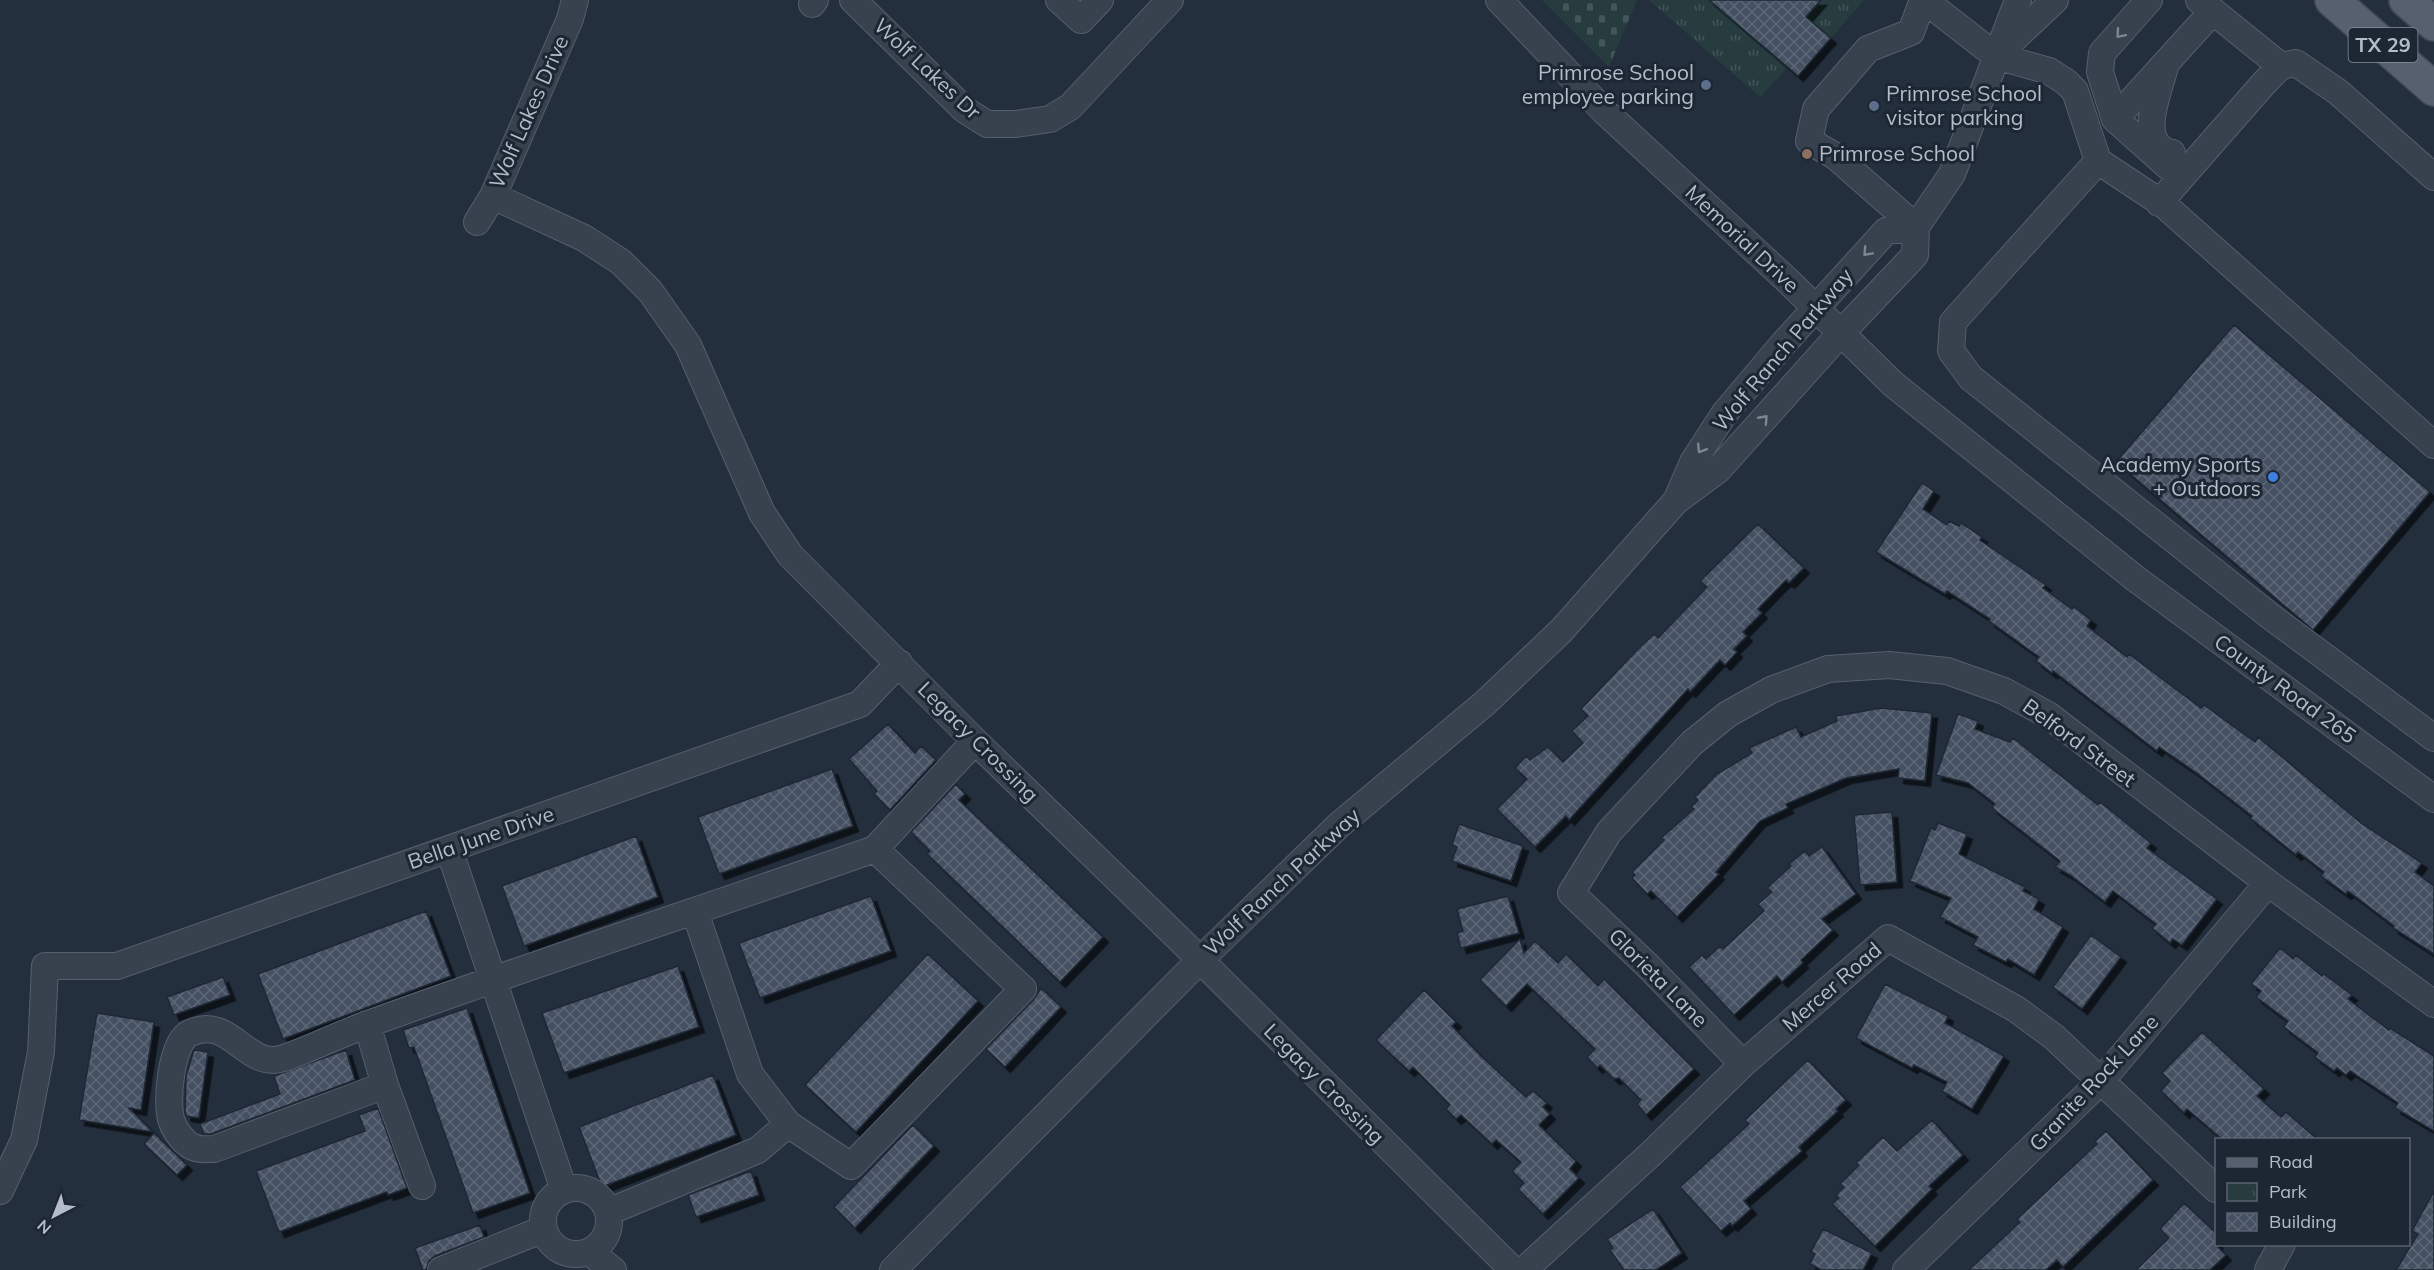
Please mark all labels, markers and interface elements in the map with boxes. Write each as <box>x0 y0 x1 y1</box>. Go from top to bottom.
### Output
street label: Wolf Lakes Dr <box>869 12 987 125</box>
one-way arrow <box>2116 27 2127 38</box>
road number: TX 29 <box>2348 28 2418 62</box>
street label: Wolf Lakes Drive <box>483 31 573 192</box>
place label: Primrose School employee parking <box>1522 59 1694 109</box>
marker: Primrose School employee parking <box>1699 78 1713 92</box>
place label: Primrose School visitor parking <box>1886 80 2042 130</box>
marker: Primrose School visitor parking <box>1867 99 1881 113</box>
place label: Primrose School <box>1819 140 1975 166</box>
marker: Primrose School <box>1800 147 1814 161</box>
street label: Memorial Drive <box>1680 179 1805 298</box>
one-way arrow <box>1863 245 1874 256</box>
street label: Wolf Ranch Parkway <box>1706 263 1858 436</box>
one-way arrow <box>1757 415 1768 425</box>
one-way arrow <box>1697 443 1709 453</box>
place label: Academy Sports + Outdoors <box>2100 451 2261 501</box>
marker: Academy Sports + Outdoors <box>2266 470 2280 484</box>
street label: County Road 265 <box>2210 628 2362 748</box>
street label: Legacy Crossing <box>913 676 1044 807</box>
street label: Belford Street <box>2018 693 2141 792</box>
street label: Bella June Drive <box>404 800 557 874</box>
street label: Wolf Ranch Parkway <box>1198 802 1365 961</box>
street label: Glorieta Lane <box>1604 922 1714 1032</box>
street label: Mercer Road <box>1776 936 1886 1036</box>
street label: Granite Rock Lane <box>2023 1008 2163 1156</box>
street label: Legacy Crossing <box>1259 1018 1390 1149</box>
legend <box>2215 1138 2410 1246</box>
text: Road <box>2269 1150 2313 1173</box>
text: Park <box>2269 1180 2308 1203</box>
north arrow <box>24 1186 84 1246</box>
text: Building <box>2269 1210 2337 1233</box>
text: N <box>33 1216 55 1239</box>

